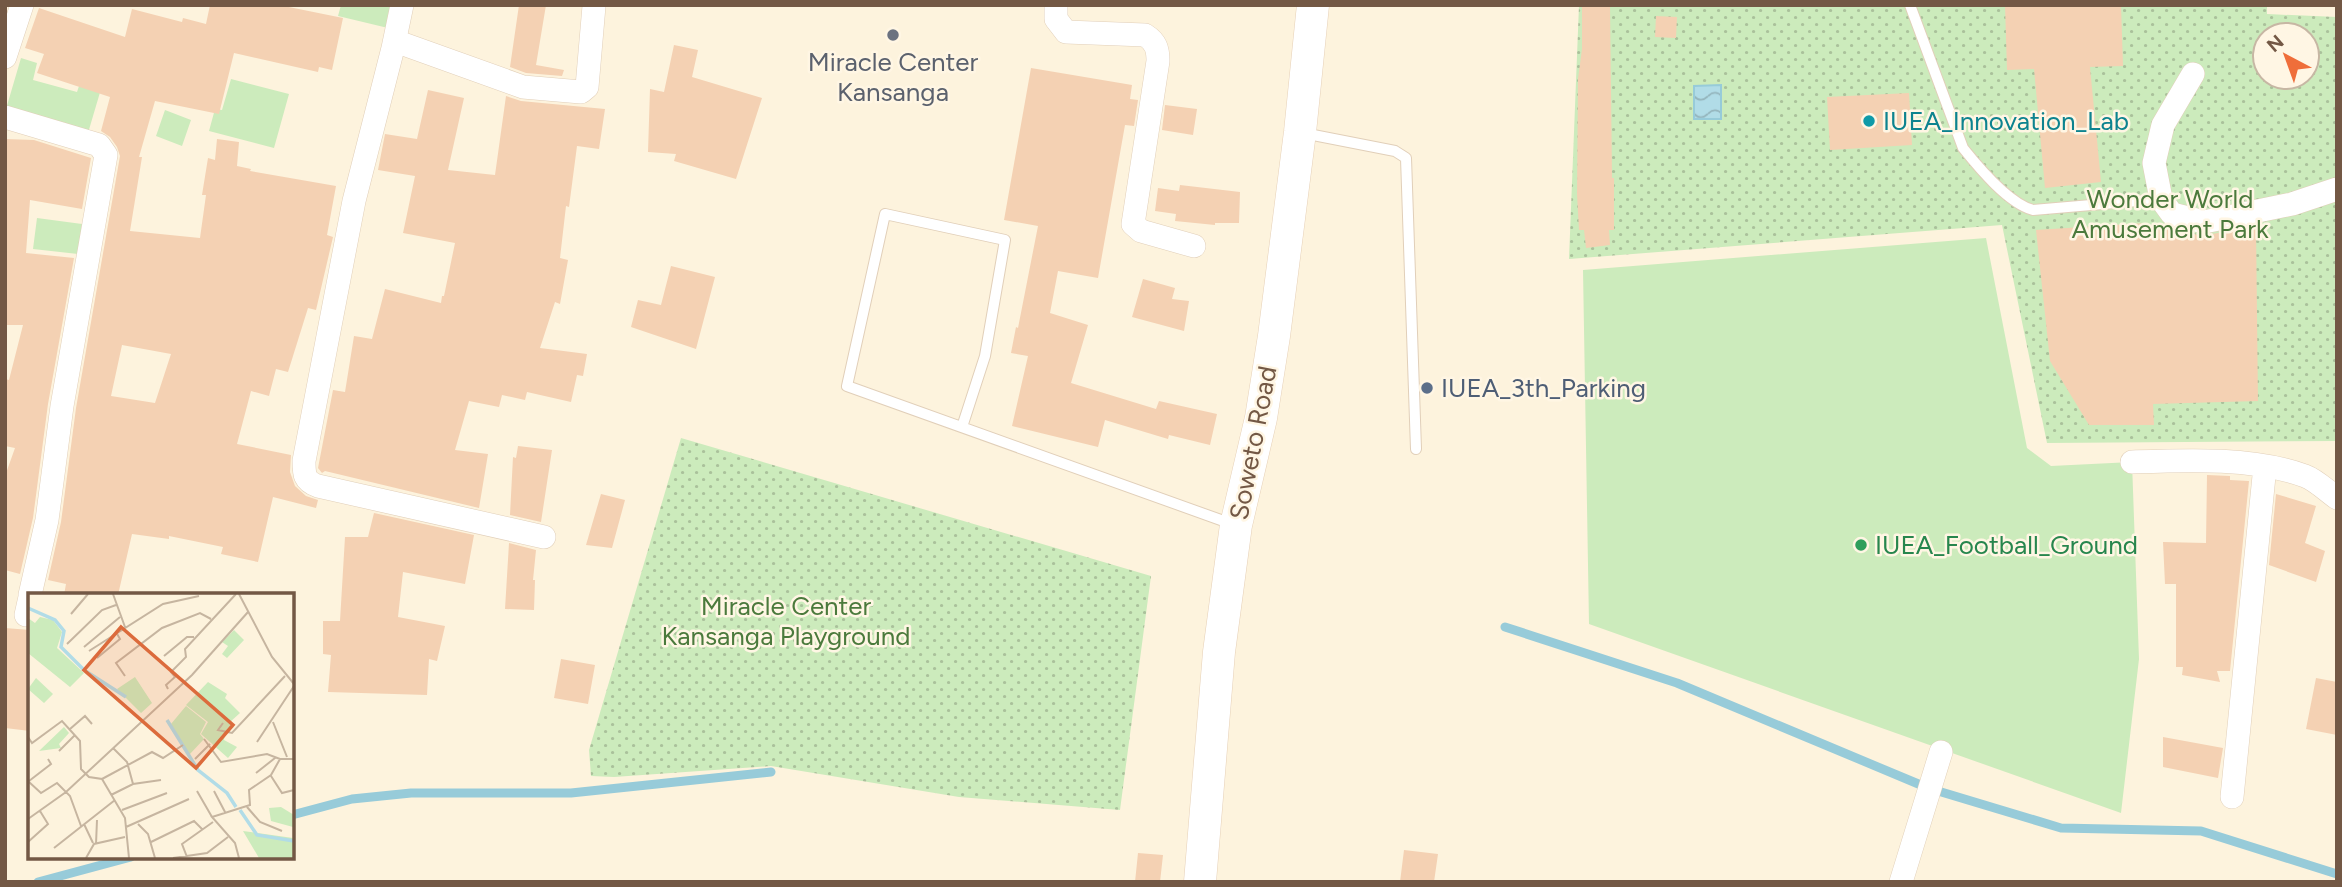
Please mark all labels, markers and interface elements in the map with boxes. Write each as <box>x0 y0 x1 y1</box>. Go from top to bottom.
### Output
north arrow <box>2251 21 2321 91</box>
marker: Miracle Center Kansanga <box>885 27 901 43</box>
text: N <box>2262 30 2288 57</box>
place label: Miracle Center Kansanga <box>808 46 979 108</box>
place label: IUEA_Innovation_Lab <box>1883 105 2129 137</box>
marker: IUEA_Innovation_Lab <box>1861 113 1877 129</box>
park label: Wonder World Amusement Park <box>2071 183 2269 245</box>
street label: Soweto Road <box>1222 363 1284 523</box>
place label: IUEA_3th_Parking <box>1441 372 1646 404</box>
marker: IUEA_3th_Parking <box>1419 380 1435 396</box>
place label: IUEA_Football_Ground <box>1875 529 2138 561</box>
marker: IUEA_Football_Ground <box>1853 537 1869 553</box>
park label: Miracle Center Kansanga Playground <box>662 590 910 652</box>
inset map <box>28 593 294 859</box>

